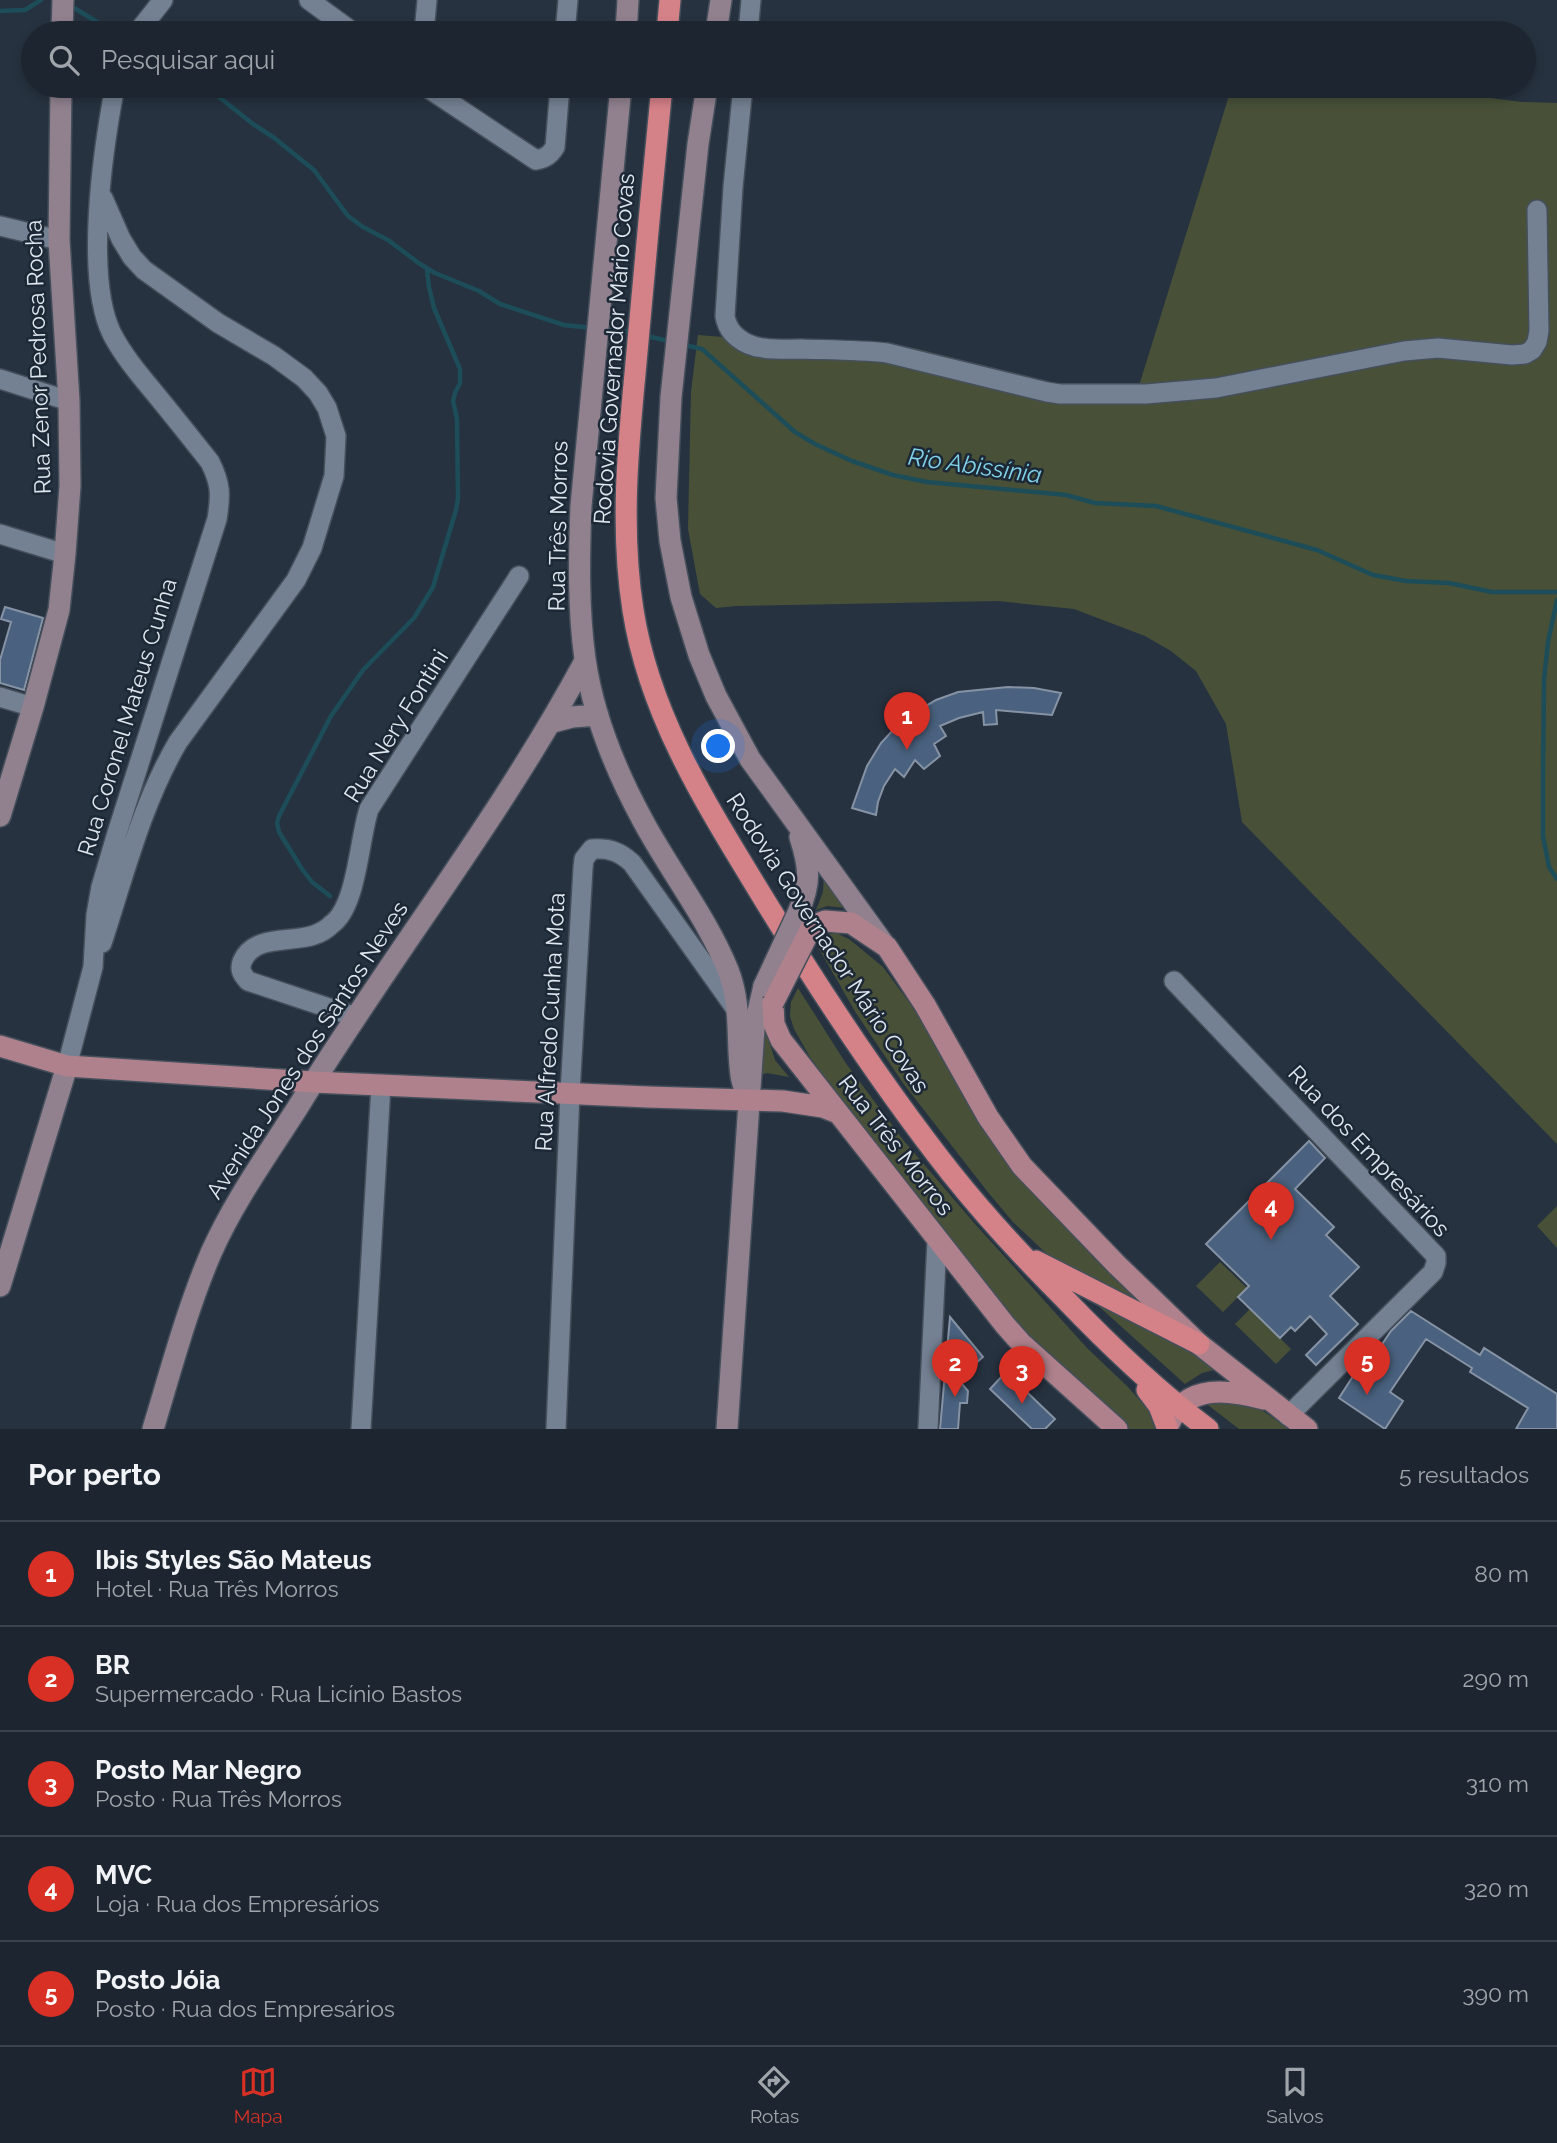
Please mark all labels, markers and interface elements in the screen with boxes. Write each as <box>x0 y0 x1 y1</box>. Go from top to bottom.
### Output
search box <box>21 21 1536 98</box>
icon: search <box>45 41 83 79</box>
text: Pesquisar aqui <box>101 45 275 75</box>
street label: Rodovia Governador Mário Covas <box>588 172 639 525</box>
street label: Rua Zenor Pedrosa Rocha <box>19 219 56 495</box>
street label: Rua Três Morros <box>543 440 572 612</box>
water label: Rio Abissínia <box>906 442 1044 489</box>
street label: Rua Coronel Mateus Cunha <box>71 575 182 859</box>
street label: Rua Nery Fontini <box>338 645 453 807</box>
pin: 1 <box>884 692 930 750</box>
your location <box>701 729 735 763</box>
street label: Rodovia Governador Mário Covas <box>721 788 936 1098</box>
street label: Rua Alfredo Cunha Mota <box>529 892 570 1152</box>
street label: Avenida Jones dos Santos Neves <box>200 896 413 1204</box>
street label: Rua dos Empresários <box>1283 1060 1456 1242</box>
street label: Rua Três Morros <box>833 1069 960 1220</box>
pin: 4 <box>1248 1182 1294 1240</box>
pin: 5 <box>1344 1337 1390 1395</box>
pin: 2 <box>932 1339 978 1397</box>
pin: 3 <box>999 1346 1045 1404</box>
text: Por perto <box>28 1457 161 1492</box>
text: 5 resultados <box>1399 1461 1529 1488</box>
text: Ibis Styles São Mateus <box>95 1545 372 1575</box>
text: 1 <box>45 1560 57 1587</box>
text: 80 m <box>1474 1560 1529 1587</box>
text: Hotel · Rua Três Morros <box>95 1575 339 1602</box>
text: BR <box>95 1650 130 1680</box>
text: 2 <box>45 1665 57 1692</box>
text: 290 m <box>1462 1665 1529 1692</box>
text: Supermercado · Rua Licínio Bastos <box>95 1680 462 1707</box>
text: Posto Mar Negro <box>95 1755 302 1785</box>
text: 3 <box>45 1770 57 1797</box>
text: 310 m <box>1466 1770 1529 1797</box>
text: Posto · Rua Três Morros <box>95 1785 342 1812</box>
text: MVC <box>95 1860 152 1890</box>
text: 4 <box>44 1875 58 1902</box>
text: 320 m <box>1464 1875 1529 1902</box>
text: Loja · Rua dos Empresários <box>95 1890 379 1917</box>
text: Posto Jóia <box>95 1965 220 1995</box>
text: 5 <box>45 1980 57 2007</box>
text: 390 m <box>1462 1980 1529 2007</box>
text: Posto · Rua dos Empresários <box>95 1995 395 2022</box>
tab: Mapa <box>234 2063 283 2127</box>
tab: Rotas <box>750 2063 799 2127</box>
tab: Salvos <box>1266 2063 1323 2127</box>

